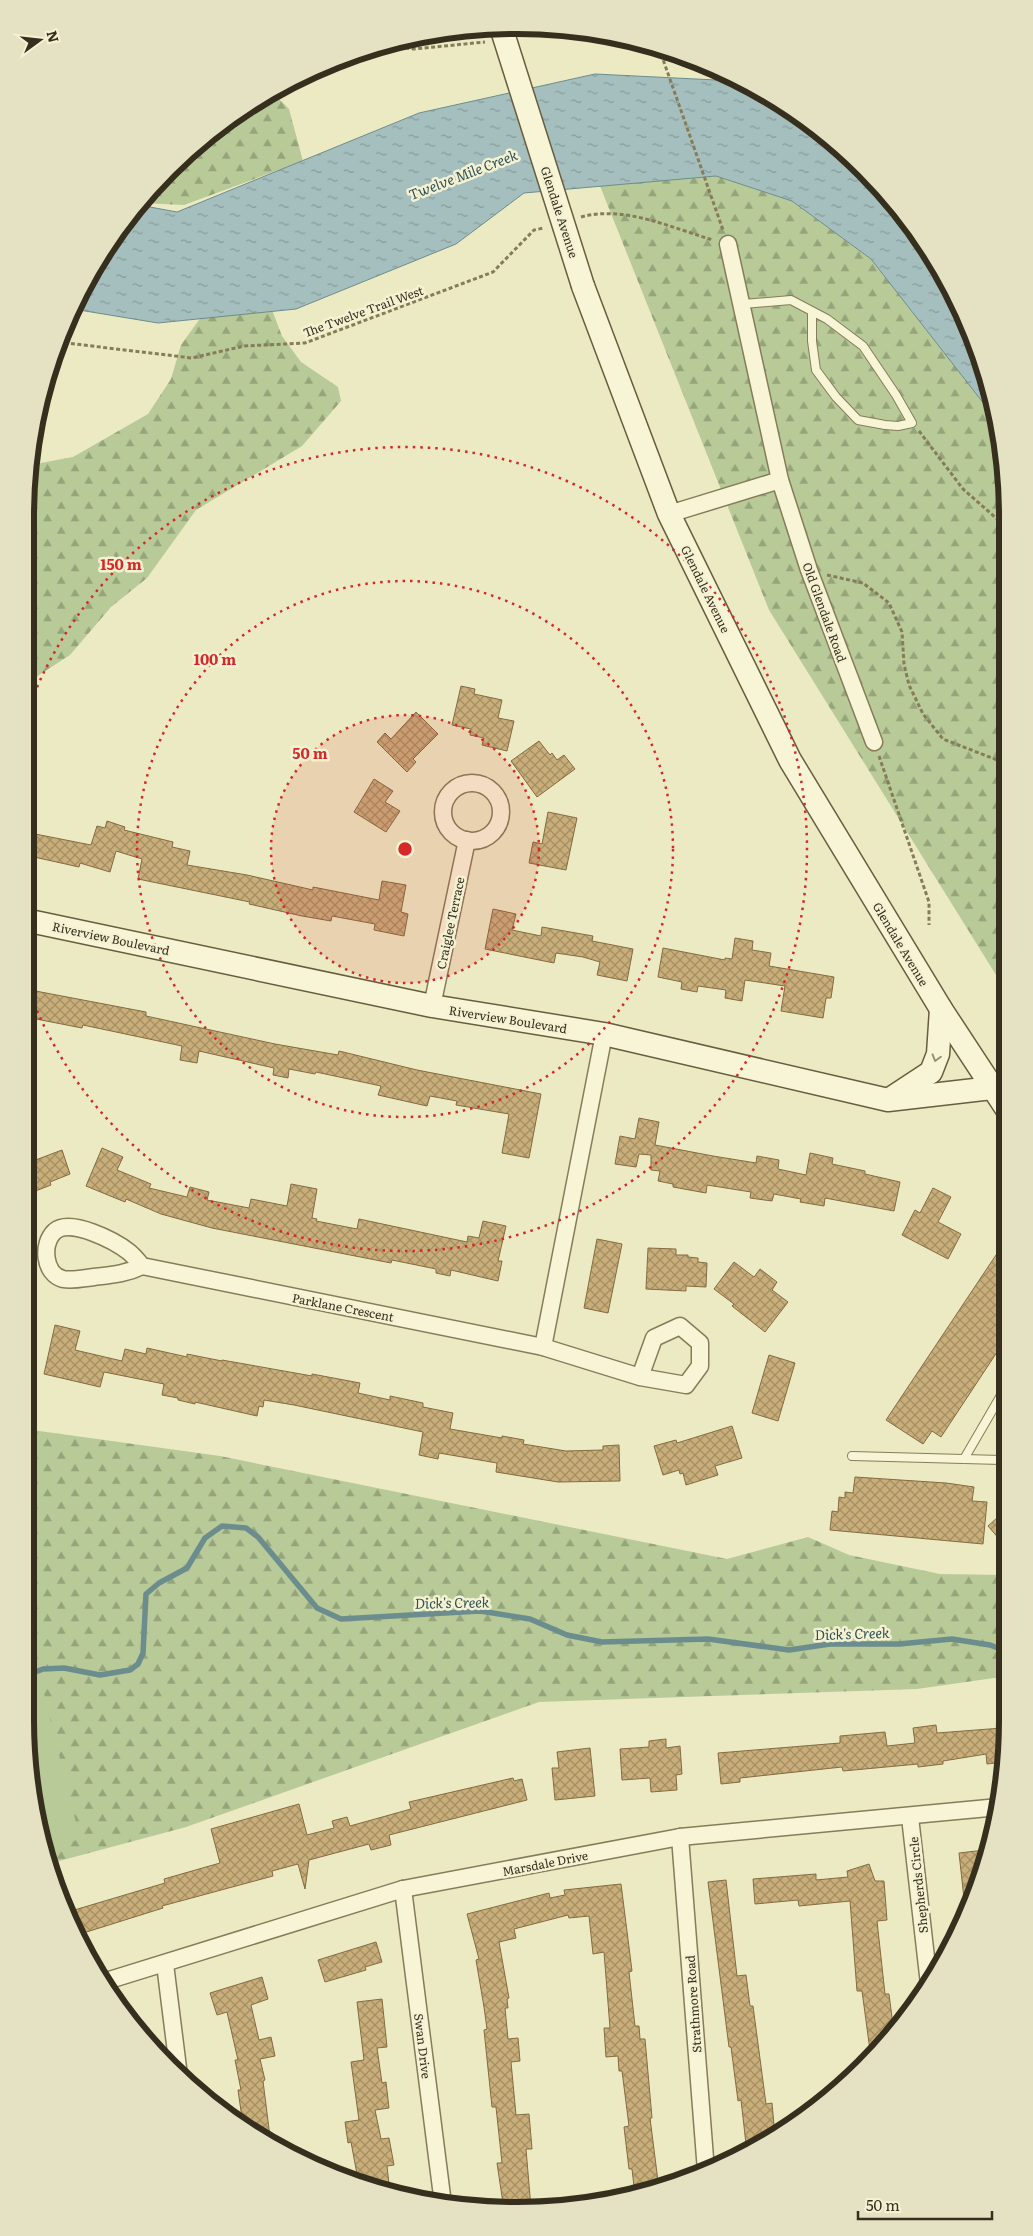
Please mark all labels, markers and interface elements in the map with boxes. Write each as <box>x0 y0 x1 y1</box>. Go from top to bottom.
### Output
north arrow <box>15 15 65 65</box>
text: N <box>42 28 65 45</box>
water label: Twelve Mile Creek <box>406 144 520 204</box>
street label: Glendale Avenue <box>537 164 583 260</box>
street label: The Twelve Trail West <box>300 281 426 341</box>
street label: Glendale Avenue <box>677 542 735 636</box>
text: 150 m <box>100 552 142 575</box>
street label: Old Glendale Road <box>799 560 852 665</box>
text: 100 m <box>194 647 236 670</box>
text: 50 m <box>292 741 328 764</box>
centre of rings <box>396 840 414 858</box>
street label: Craiglee Terrace <box>431 875 469 971</box>
street label: Glendale Avenue <box>869 898 933 990</box>
street label: Riverview Boulevard <box>51 917 172 959</box>
street label: Riverview Boulevard <box>448 1001 569 1037</box>
one-way arrow <box>931 1053 941 1061</box>
street label: Parklane Crescent <box>291 1288 395 1326</box>
water label: Dick's Creek <box>414 1591 490 1613</box>
water label: Dick's Creek <box>814 1622 890 1644</box>
street label: Shepherds Circle <box>904 1836 932 1934</box>
street label: Marsdale Drive <box>501 1846 589 1880</box>
street label: Strathmore Road <box>681 1954 705 2053</box>
street label: Swan Drive <box>410 2012 436 2080</box>
scale bar <box>858 2188 992 2220</box>
text: 50 m <box>866 2193 900 2216</box>

